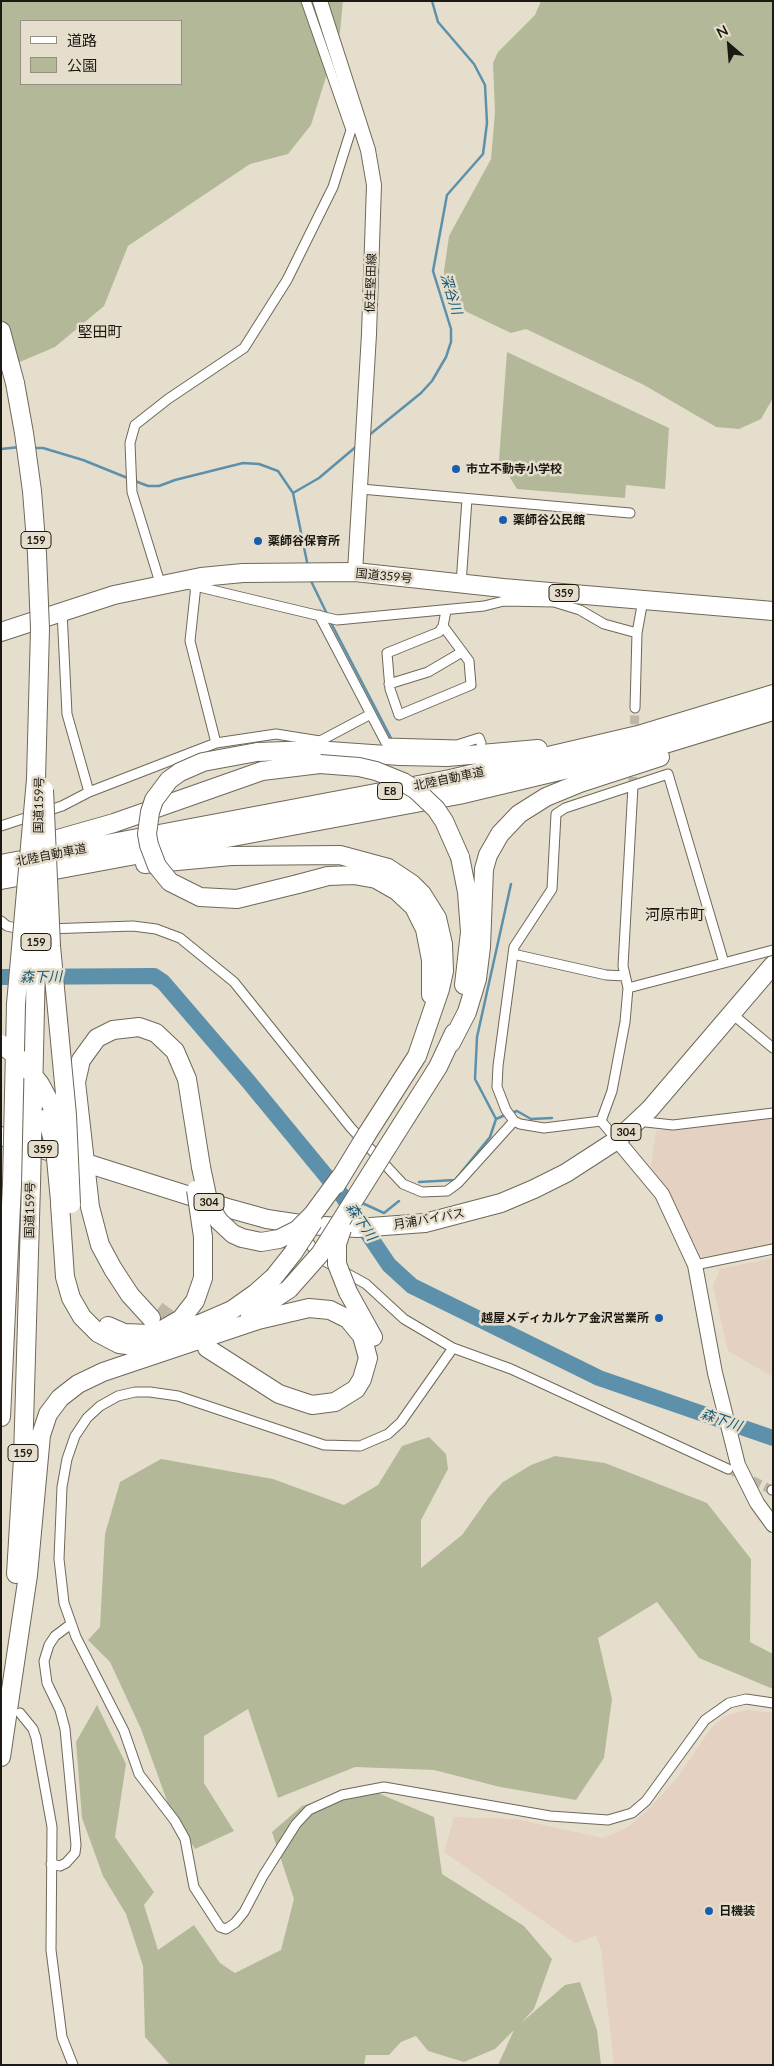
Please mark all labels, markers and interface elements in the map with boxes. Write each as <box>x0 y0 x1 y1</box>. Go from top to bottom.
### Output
legend <box>20 20 182 85</box>
north arrow <box>704 20 754 70</box>
text: N <box>713 21 731 41</box>
text: 道路 <box>67 31 97 49</box>
text: 公園 <box>67 56 97 74</box>
street label: 仮生堅田線 <box>363 253 379 313</box>
water label: 深谷川 <box>437 271 465 317</box>
district label: 堅田町 <box>78 323 122 341</box>
place label: 市立不動寺小学校 <box>466 462 562 476</box>
marker: 市立不動寺小学校 <box>450 463 462 475</box>
place label: 薬師谷公民館 <box>513 513 585 527</box>
marker: 薬師谷公民館 <box>497 514 509 526</box>
road number: 159 <box>21 532 51 548</box>
place label: 薬師谷保育所 <box>268 534 340 548</box>
marker: 薬師谷保育所 <box>252 535 264 547</box>
street label: 国道359号 <box>355 566 413 586</box>
road number: 359 <box>549 584 579 602</box>
street label: 北陸自動車道 <box>412 764 486 794</box>
street label: 国道159号 <box>31 776 47 834</box>
road number: E8 <box>378 782 402 799</box>
street label: 北陸自動車道 <box>14 841 88 869</box>
district label: 河原市町 <box>645 906 705 924</box>
road number: 159 <box>21 934 51 950</box>
water label: 森下川 <box>20 968 62 986</box>
road number: 304 <box>611 1124 641 1140</box>
road number: 359 <box>28 1140 58 1158</box>
street label: 国道159号 <box>22 1181 38 1239</box>
road number: 304 <box>194 1194 224 1210</box>
water label: 森下川 <box>342 1200 380 1244</box>
street label: 月浦バイパス <box>392 1206 466 1232</box>
place label: 越屋メディカルケア金沢営業所 <box>481 1311 649 1325</box>
marker: 越屋メディカルケア金沢営業所 <box>653 1312 665 1324</box>
water label: 森下川 <box>698 1405 744 1435</box>
road number: 159 <box>8 1445 38 1462</box>
place label: 日機装 <box>719 1904 755 1918</box>
marker: 日機装 <box>703 1905 715 1917</box>

